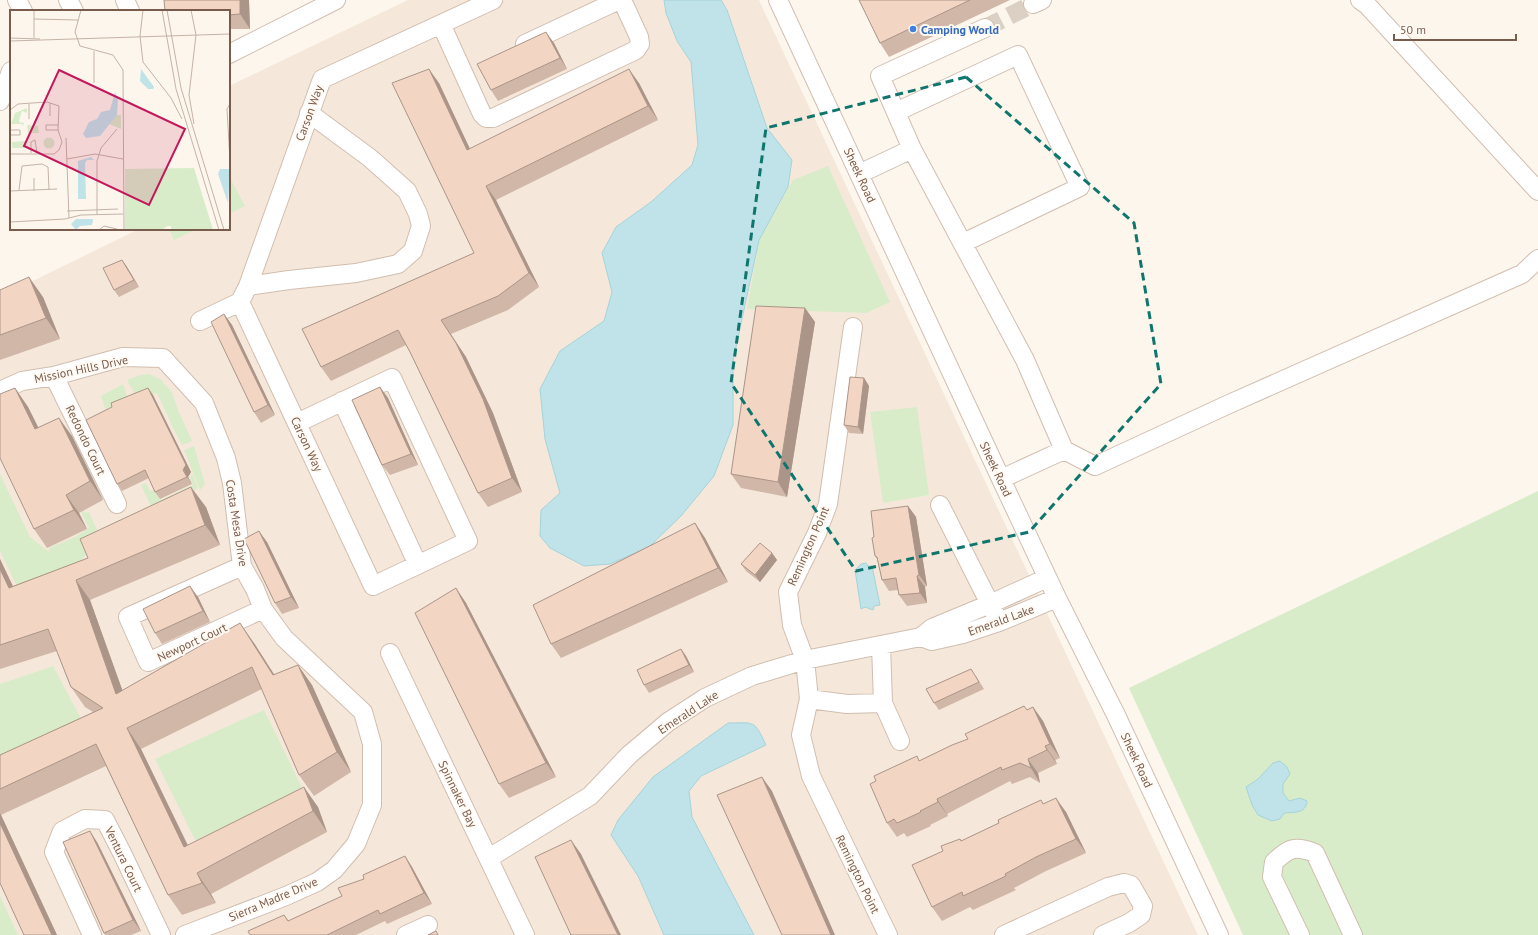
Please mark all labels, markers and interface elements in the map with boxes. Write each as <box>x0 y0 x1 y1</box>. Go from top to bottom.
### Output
inset map <box>10 10 230 230</box>
scale bar <box>1394 16 1516 42</box>
place label: Camping World <box>921 22 999 37</box>
text: 50 m <box>1400 22 1426 37</box>
marker: Camping World <box>908 24 918 34</box>
street label: Carson Way <box>292 82 326 143</box>
street label: Sheek Road <box>841 145 879 205</box>
street label: Mission Hills Drive <box>33 352 129 386</box>
street label: Redondo Court <box>63 403 109 477</box>
street label: Carson Way <box>288 414 326 474</box>
street label: Sheek Road <box>977 439 1015 499</box>
street label: Costa Mesa Drive <box>223 478 251 568</box>
street label: Remington Point <box>784 504 832 588</box>
street label: Emerald Lake <box>966 601 1036 639</box>
street label: Newport Court <box>155 619 229 665</box>
street label: Emerald Lake <box>655 687 721 737</box>
street label: Sheek Road <box>1118 730 1156 790</box>
street label: Spinnaker Bay <box>435 758 481 830</box>
street label: Ventura Court <box>101 823 146 894</box>
street label: Remington Point <box>833 832 883 916</box>
street label: Sierra Madre Drive <box>226 873 320 925</box>

